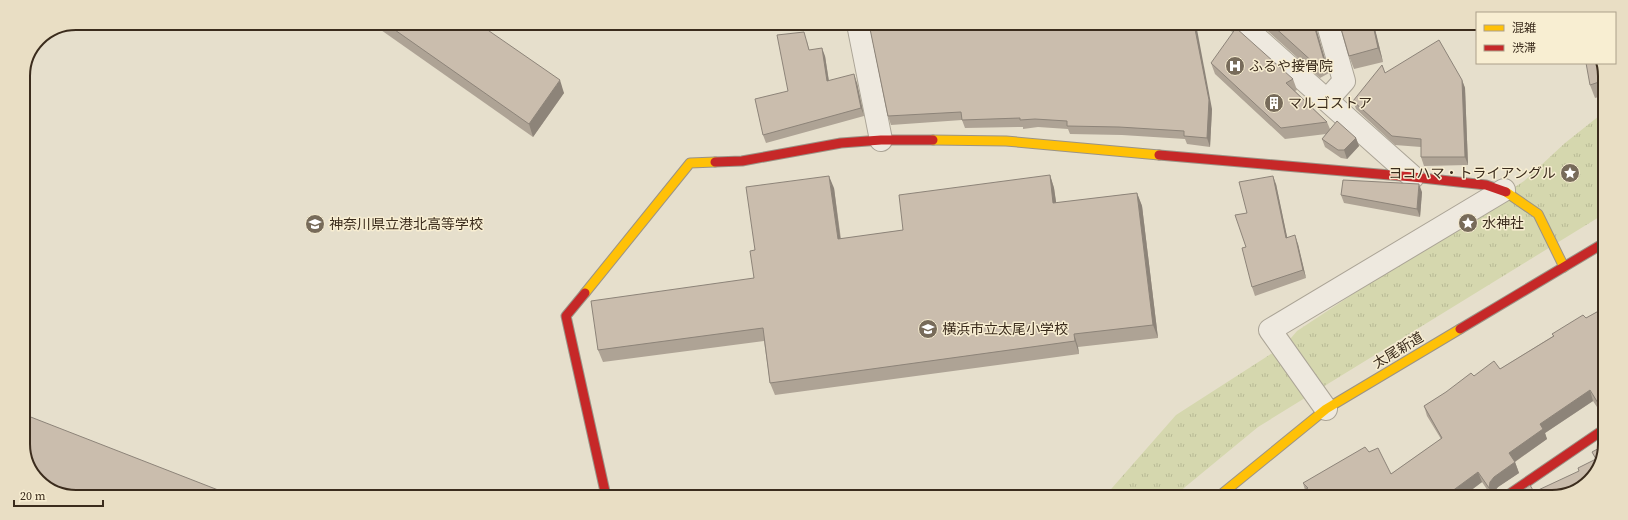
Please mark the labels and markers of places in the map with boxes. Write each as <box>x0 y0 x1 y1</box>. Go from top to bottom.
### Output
hospital icon: ふるや接骨院 <box>1224 55 1246 77</box>
place label: ふるや接骨院 <box>1249 56 1333 76</box>
building icon: マルゴストア <box>1263 92 1285 114</box>
place label: マルゴストア <box>1288 93 1372 113</box>
place icon: ヨコハマ・トライアングル <box>1559 162 1581 184</box>
place label: ヨコハマ・トライアングル <box>1389 163 1556 183</box>
place icon: 水神社 <box>1457 212 1479 234</box>
school or university icon: 神奈川県立港北高等学校 <box>304 213 326 235</box>
place label: 水神社 <box>1482 213 1524 233</box>
place label: 神奈川県立港北高等学校 <box>329 214 483 234</box>
school or university icon: 横浜市立太尾小学校 <box>917 318 939 340</box>
place label: 横浜市立太尾小学校 <box>942 319 1068 339</box>

